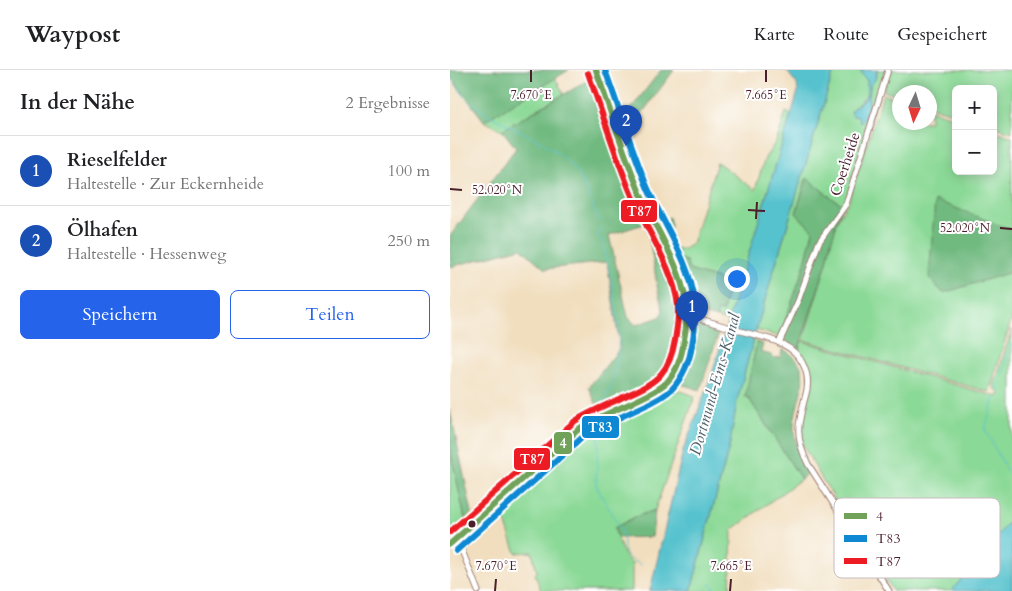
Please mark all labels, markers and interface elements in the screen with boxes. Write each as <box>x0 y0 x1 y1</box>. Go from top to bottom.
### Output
text: Waypost <box>25 18 120 51</box>
text: Karte <box>754 22 795 47</box>
text: Route <box>823 22 869 47</box>
text: Gespeichert <box>897 22 987 47</box>
north arrow <box>892 85 937 130</box>
map controls <box>952 85 997 175</box>
button: + <box>952 85 997 130</box>
text: 7.670°E <box>510 87 552 103</box>
text: 7.665°E <box>745 87 787 103</box>
text: In der Nähe <box>20 88 135 117</box>
text: 2 Ergebnisse <box>345 92 430 114</box>
pin: 2 <box>610 105 642 146</box>
street label: Coerheide <box>825 129 865 198</box>
button: − <box>952 130 997 175</box>
text: Rieselfelder <box>67 147 167 173</box>
text: 1 <box>32 160 40 182</box>
text: 100 m <box>388 160 430 182</box>
text: Haltestelle · Zur Eckernheide <box>67 173 264 195</box>
text: 52.020°N <box>472 182 523 198</box>
line badge: T87 <box>620 199 658 223</box>
text: T87 <box>627 202 651 221</box>
text: Ölhafen <box>67 217 138 243</box>
text: 52.020°N <box>940 220 991 236</box>
text: 2 <box>32 230 40 252</box>
text: 250 m <box>388 230 430 252</box>
text: Haltestelle · Hessenweg <box>67 243 226 265</box>
your location <box>724 266 750 292</box>
button: Speichern <box>20 290 220 339</box>
button: Teilen <box>230 290 430 339</box>
pin: 1 <box>676 291 708 332</box>
water label: Dortmund-Ems-Kanal <box>684 310 746 458</box>
line badge: T83 <box>581 415 620 439</box>
text: T83 <box>588 418 612 437</box>
line badge: 4 <box>553 431 573 455</box>
text: 4 <box>559 434 567 453</box>
line badge: T87 <box>513 447 551 471</box>
text: T87 <box>520 450 544 469</box>
legend <box>834 498 1000 578</box>
text: 4 <box>876 507 883 526</box>
unlabelled marker <box>467 519 477 529</box>
text: T83 <box>876 529 901 548</box>
text: T87 <box>876 552 901 571</box>
text: 7.670°E <box>475 558 517 574</box>
text: 7.665°E <box>710 558 752 574</box>

